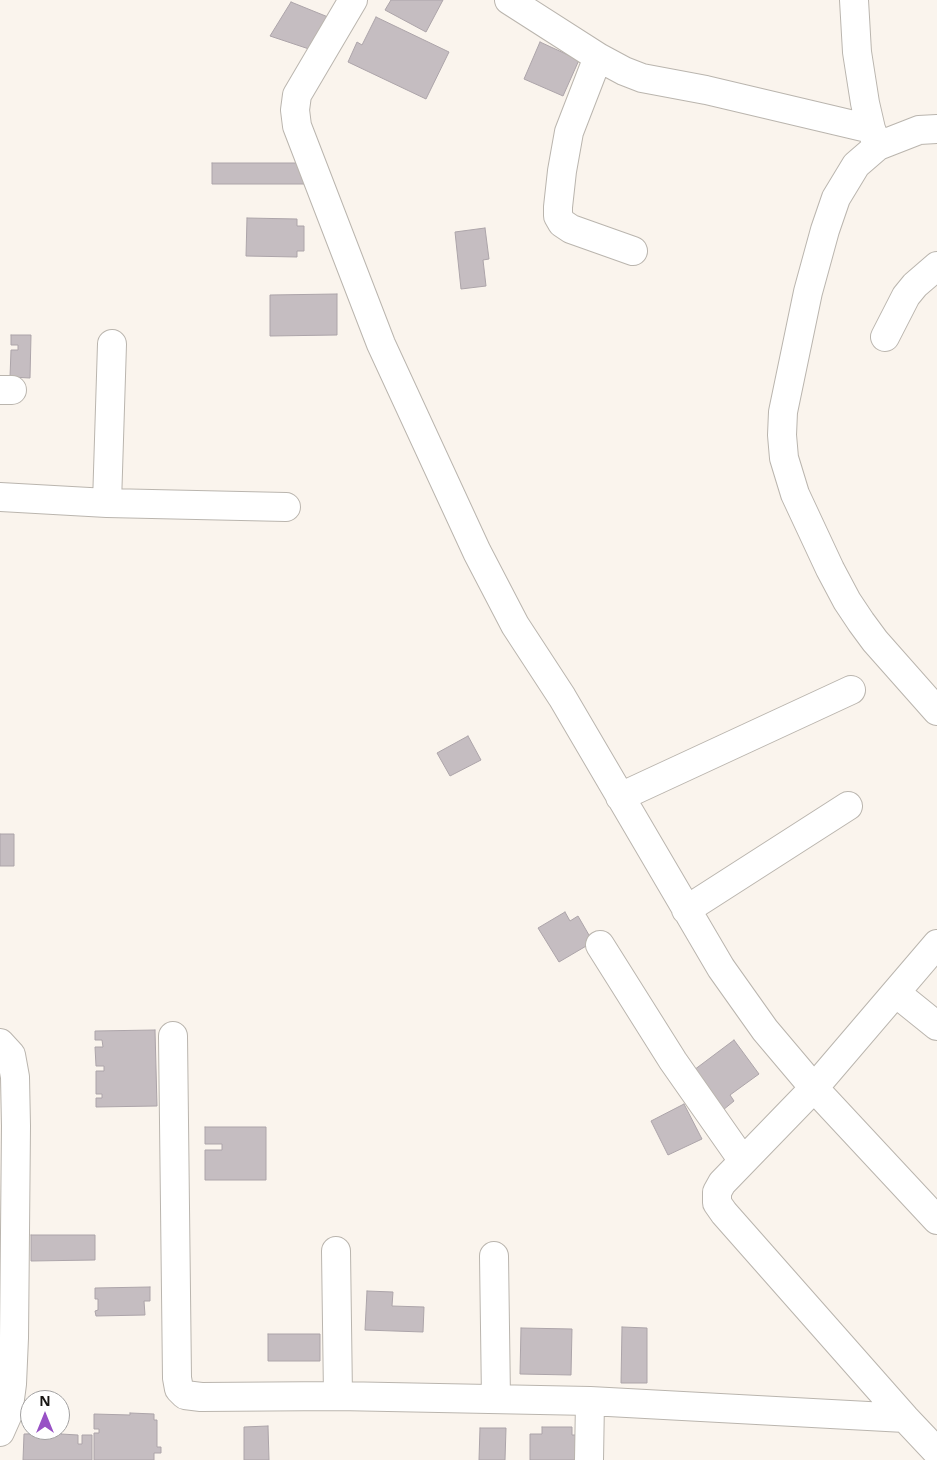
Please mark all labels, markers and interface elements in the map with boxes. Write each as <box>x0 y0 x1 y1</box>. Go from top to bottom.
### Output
north arrow <box>20 1390 70 1440</box>
text: N <box>39 1391 51 1410</box>

